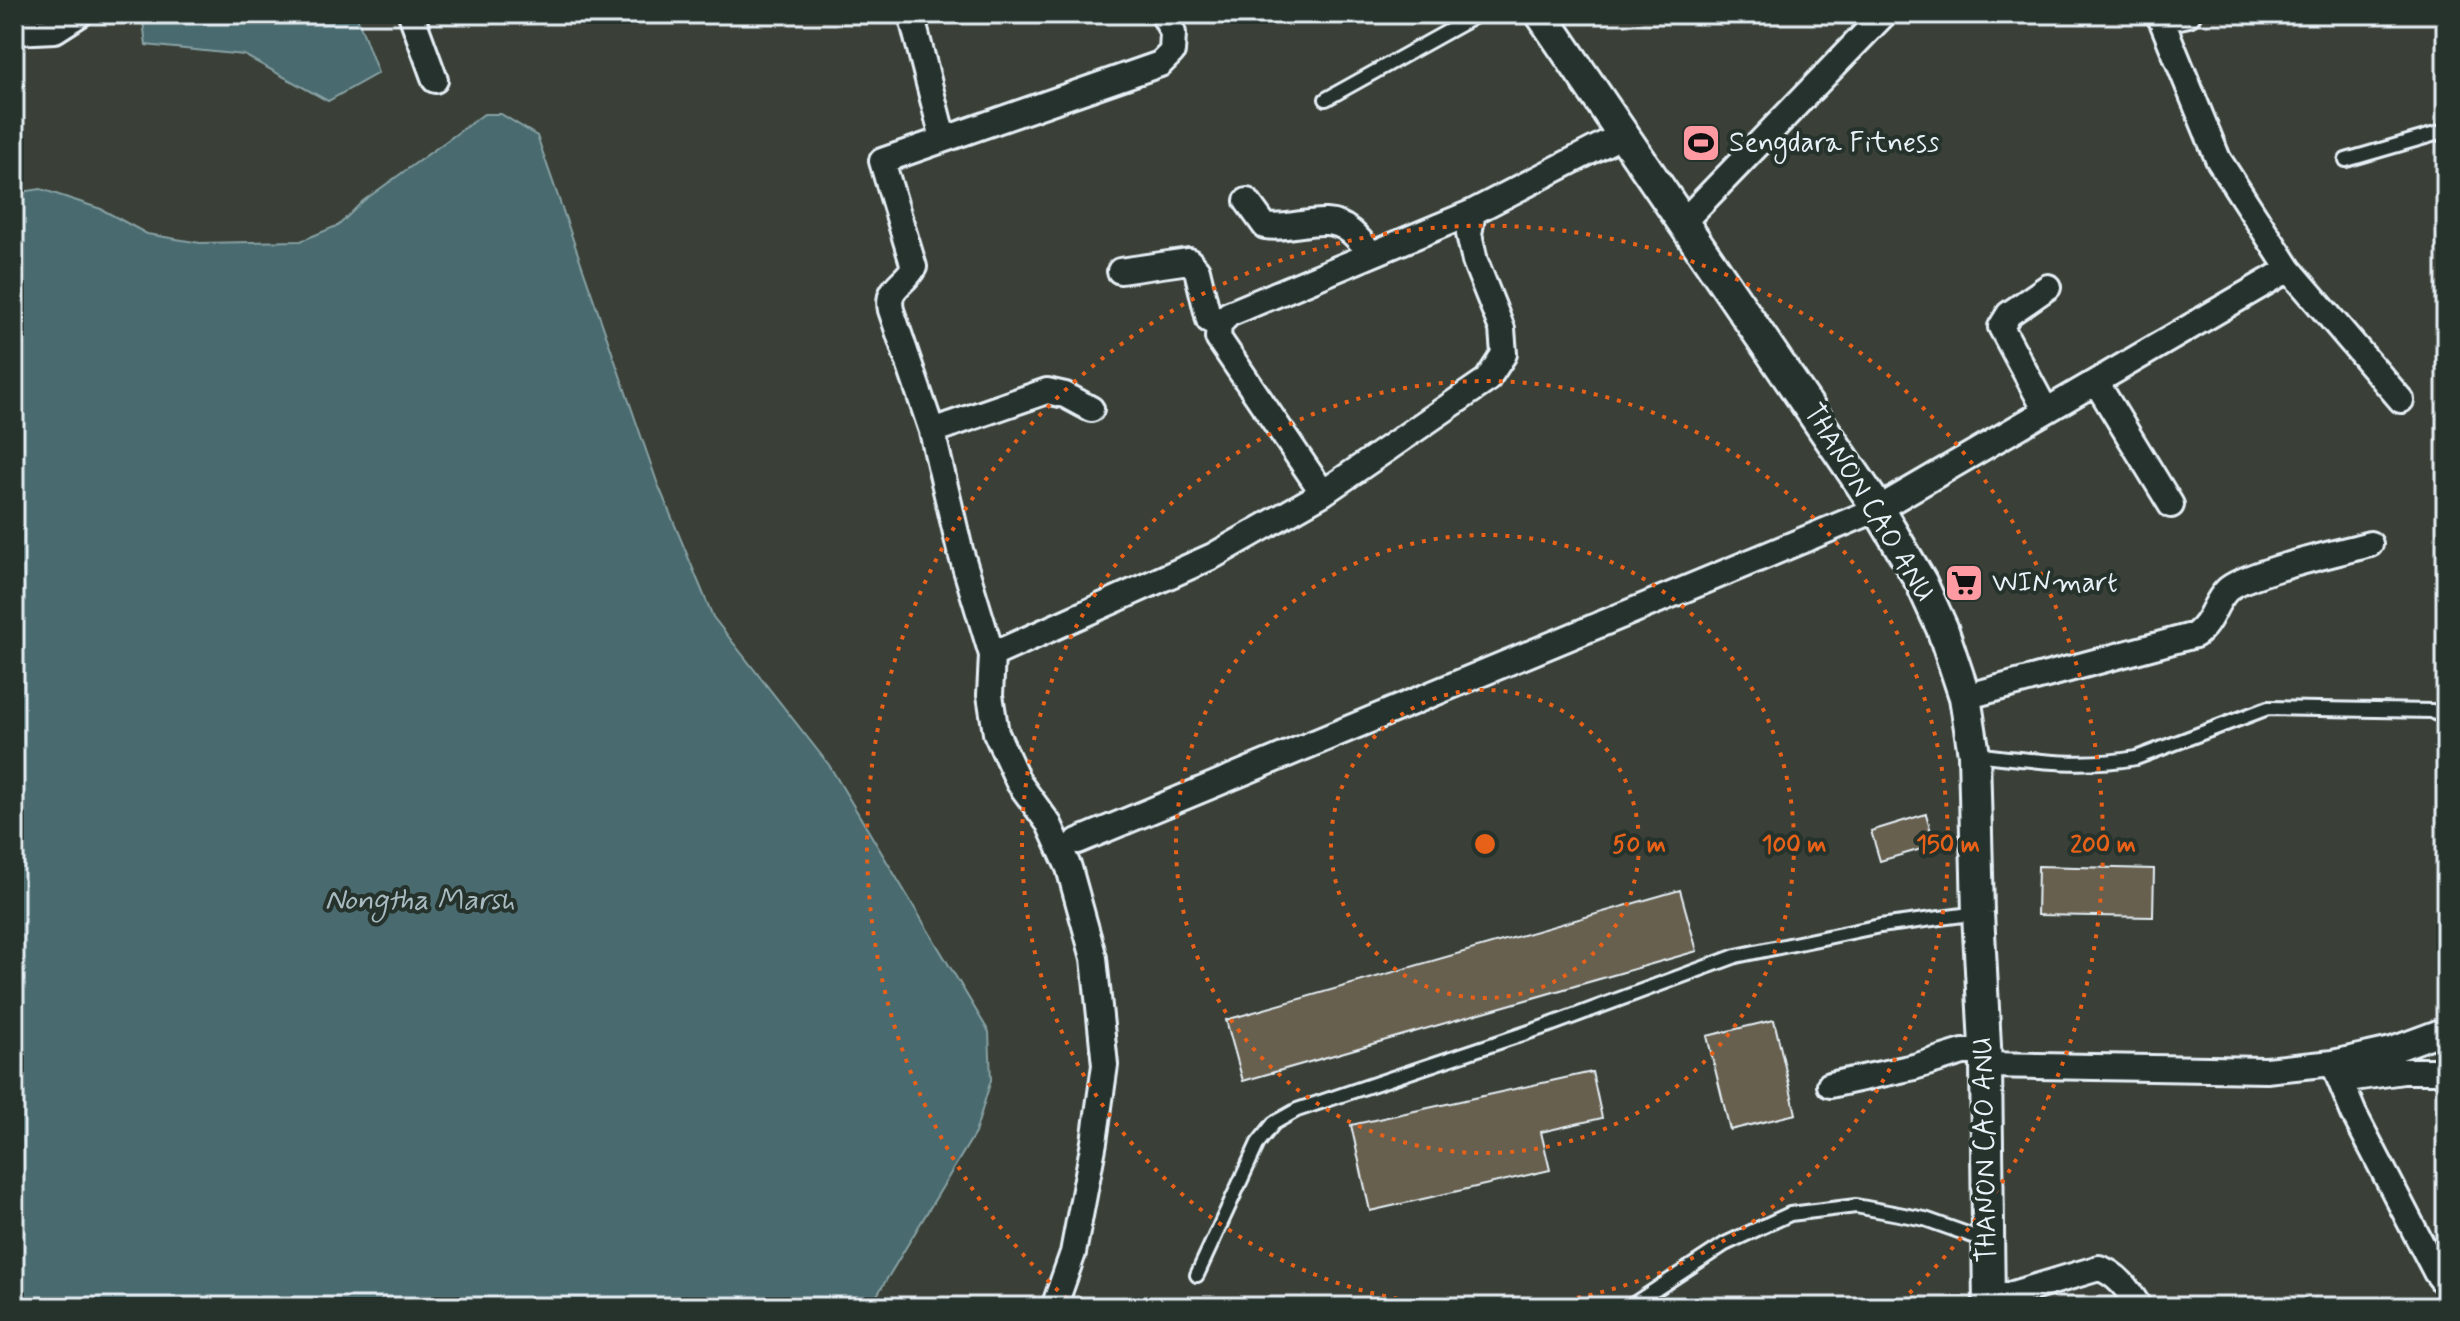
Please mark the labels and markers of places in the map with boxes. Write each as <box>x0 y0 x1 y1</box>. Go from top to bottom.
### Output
sports icon: Sengdara Fitness <box>1680 122 1722 164</box>
place label: Sengdara Fitness <box>1729 125 1939 164</box>
supermarket icon: WINmart <box>1943 562 1985 604</box>
place label: WINmart <box>1992 565 2118 602</box>
centre of rings <box>1471 830 1499 858</box>

